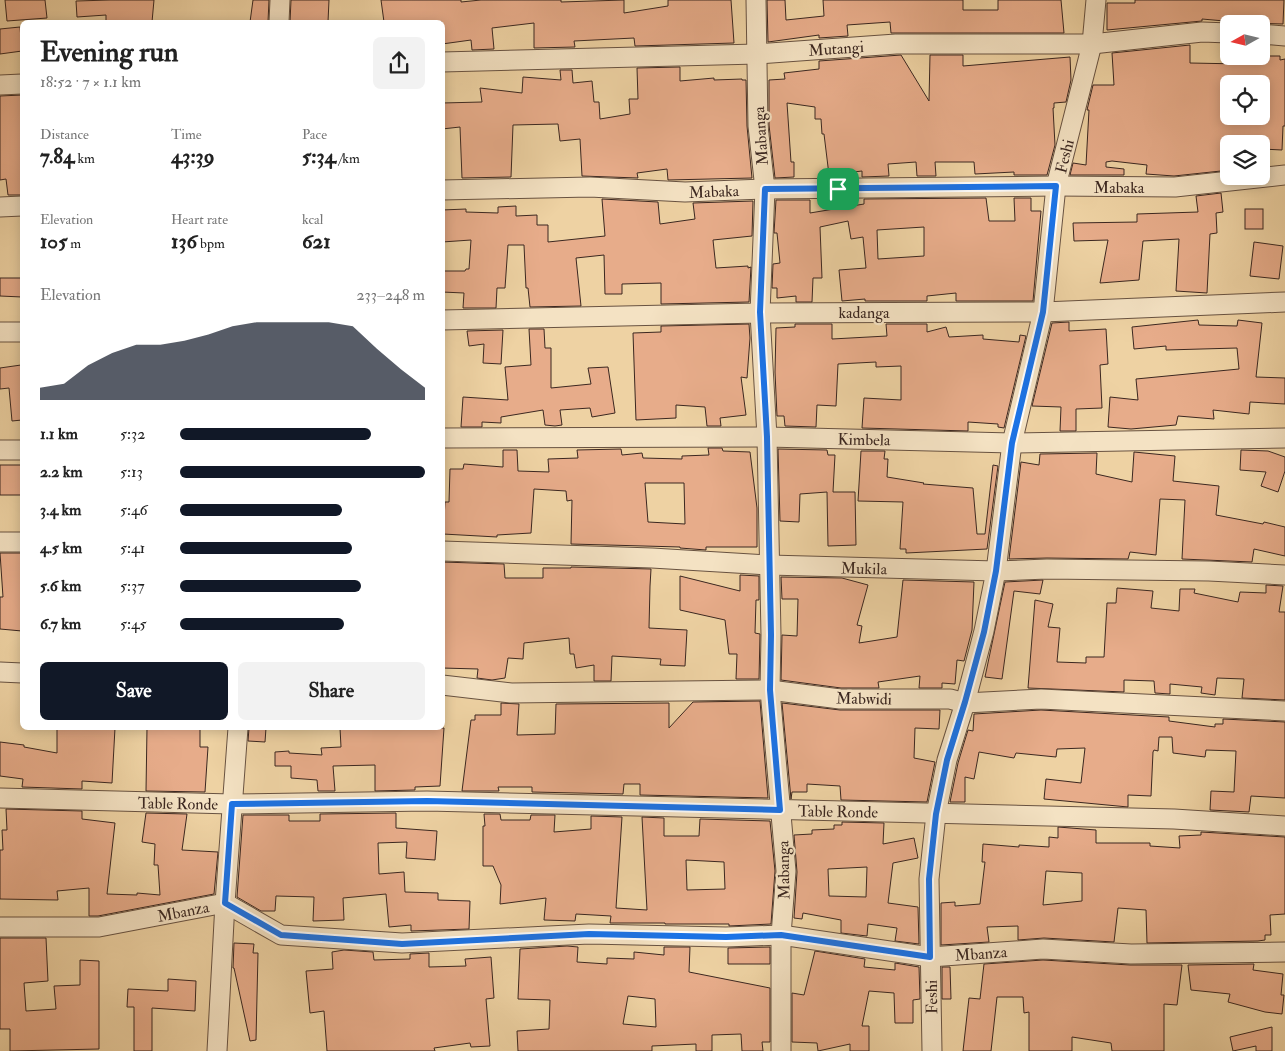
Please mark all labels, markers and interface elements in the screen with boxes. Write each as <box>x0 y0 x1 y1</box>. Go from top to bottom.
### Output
north arrow <box>1220 15 1270 65</box>
map controls <box>1220 15 1270 185</box>
text: Evening run <box>40 35 178 70</box>
button: share <box>373 37 425 89</box>
street label: Mutangi <box>808 37 865 61</box>
text: 18:52 · 7 × 1.1 km <box>40 72 141 92</box>
button: locate <box>1220 75 1270 125</box>
street label: Mabanga <box>749 105 773 166</box>
text: Distance <box>40 126 89 143</box>
text: Time <box>171 126 202 143</box>
text: Pace <box>302 126 327 143</box>
button: layers <box>1220 135 1270 185</box>
street label: Feshi <box>1051 137 1079 175</box>
text: 7.84 <box>40 143 74 170</box>
text: 43:39 <box>171 143 214 170</box>
text: 5:34 <box>302 143 336 170</box>
text: km <box>74 150 95 167</box>
text: /km <box>336 150 360 167</box>
pin <box>817 168 859 210</box>
icon: arrive <box>824 175 852 203</box>
street label: Mabaka <box>1094 178 1145 198</box>
street label: Mabaka <box>688 181 740 203</box>
text: Elevation <box>40 211 93 228</box>
text: Heart rate <box>171 211 228 228</box>
text: kcal <box>302 211 323 228</box>
text: 105 <box>40 228 67 255</box>
text: 136 <box>171 228 197 255</box>
text: 621 <box>302 228 331 255</box>
text: m <box>67 235 81 252</box>
text: bpm <box>197 235 225 252</box>
text: Elevation <box>40 285 101 305</box>
text: 233–248 m <box>356 285 425 305</box>
street label: kadanga <box>838 303 890 323</box>
text: 1.1 km <box>40 424 78 444</box>
text: 5:32 <box>120 424 145 444</box>
street label: Kimbela <box>837 430 891 450</box>
text: 2.2 km <box>40 462 83 482</box>
text: 5:13 <box>120 462 143 482</box>
text: 3.4 km <box>40 500 82 520</box>
text: 5:46 <box>120 500 148 520</box>
text: 4.5 km <box>40 538 82 558</box>
text: 5:41 <box>120 538 145 558</box>
street label: Mukila <box>841 559 888 579</box>
text: 5.6 km <box>40 576 81 596</box>
text: 5:37 <box>120 576 144 596</box>
text: 6.7 km <box>40 614 81 634</box>
text: 5:45 <box>120 614 147 634</box>
button: Save <box>40 662 228 720</box>
button: Share <box>238 662 425 720</box>
street label: Mabwidi <box>836 689 892 709</box>
street label: Table Ronde <box>138 793 219 815</box>
street label: Table Ronde <box>798 801 879 823</box>
street label: Mabanga <box>773 840 795 900</box>
street label: Mbanza <box>156 897 211 927</box>
street label: Mbanza <box>954 942 1008 966</box>
street label: Feshi <box>922 980 942 1014</box>

